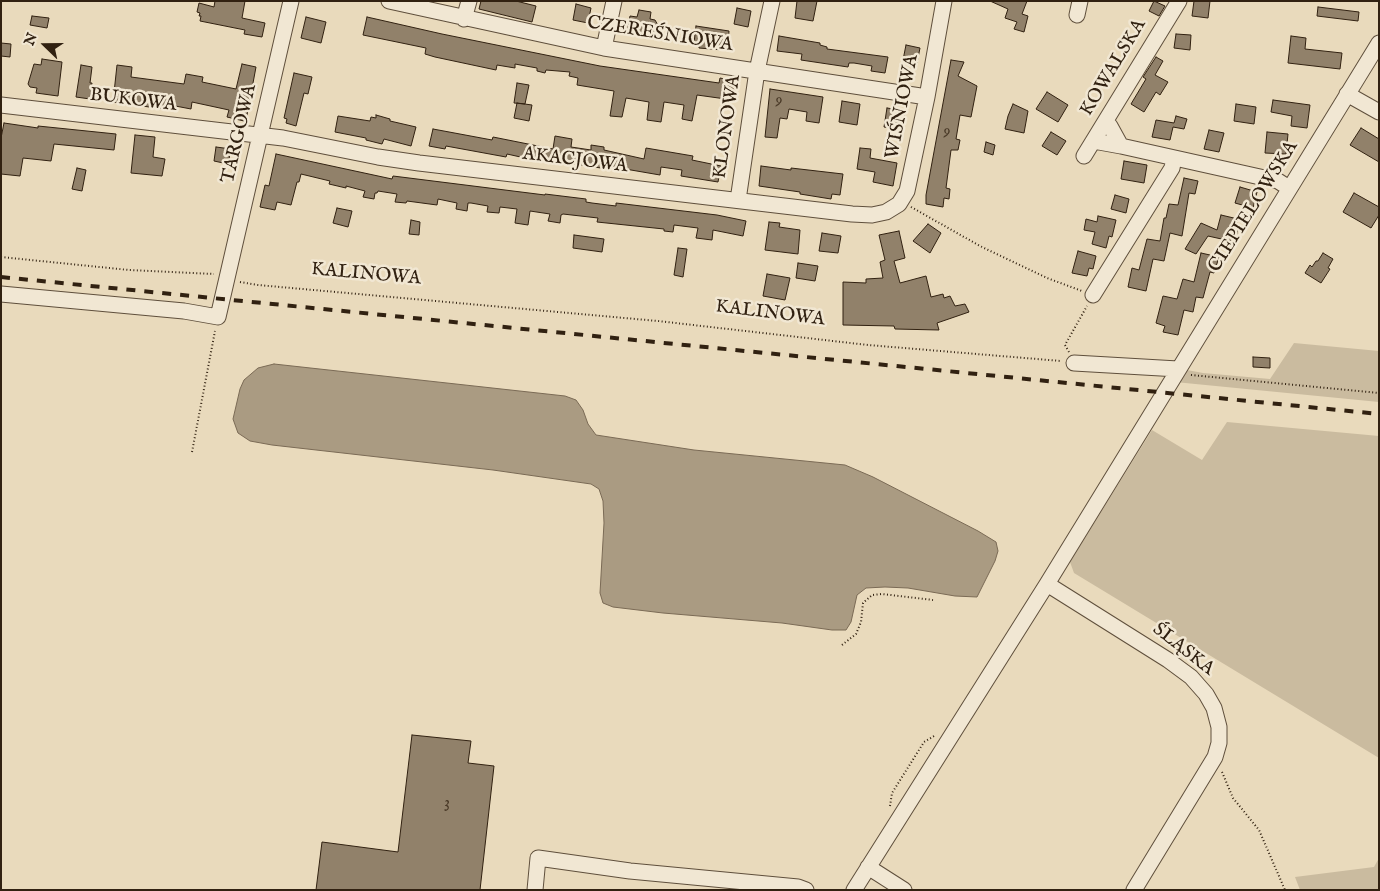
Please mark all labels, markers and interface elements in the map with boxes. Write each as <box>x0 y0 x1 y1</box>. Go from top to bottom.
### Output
street label: CZEREŚNIOWA <box>585 12 735 58</box>
street label: KOWALSKA <box>1076 15 1152 121</box>
north arrow <box>20 20 70 70</box>
text: N <box>20 30 42 48</box>
street label: WIŚNIOWA <box>882 53 924 161</box>
street label: KLONOWA <box>709 74 747 180</box>
street label: TARGOWA <box>218 82 262 186</box>
street label: BUKOWA <box>88 84 178 118</box>
house number: 9 <box>776 92 782 112</box>
house number: 9 <box>944 123 950 143</box>
street label: CIEPIELOWSKA <box>1204 137 1304 277</box>
street label: AKACJOWA <box>521 143 629 179</box>
street label: KALINOWA <box>310 259 422 291</box>
street label: KALINOWA <box>714 296 826 332</box>
street label: ŚLĄSKA <box>1147 619 1219 681</box>
house number: 3 <box>444 794 450 814</box>

